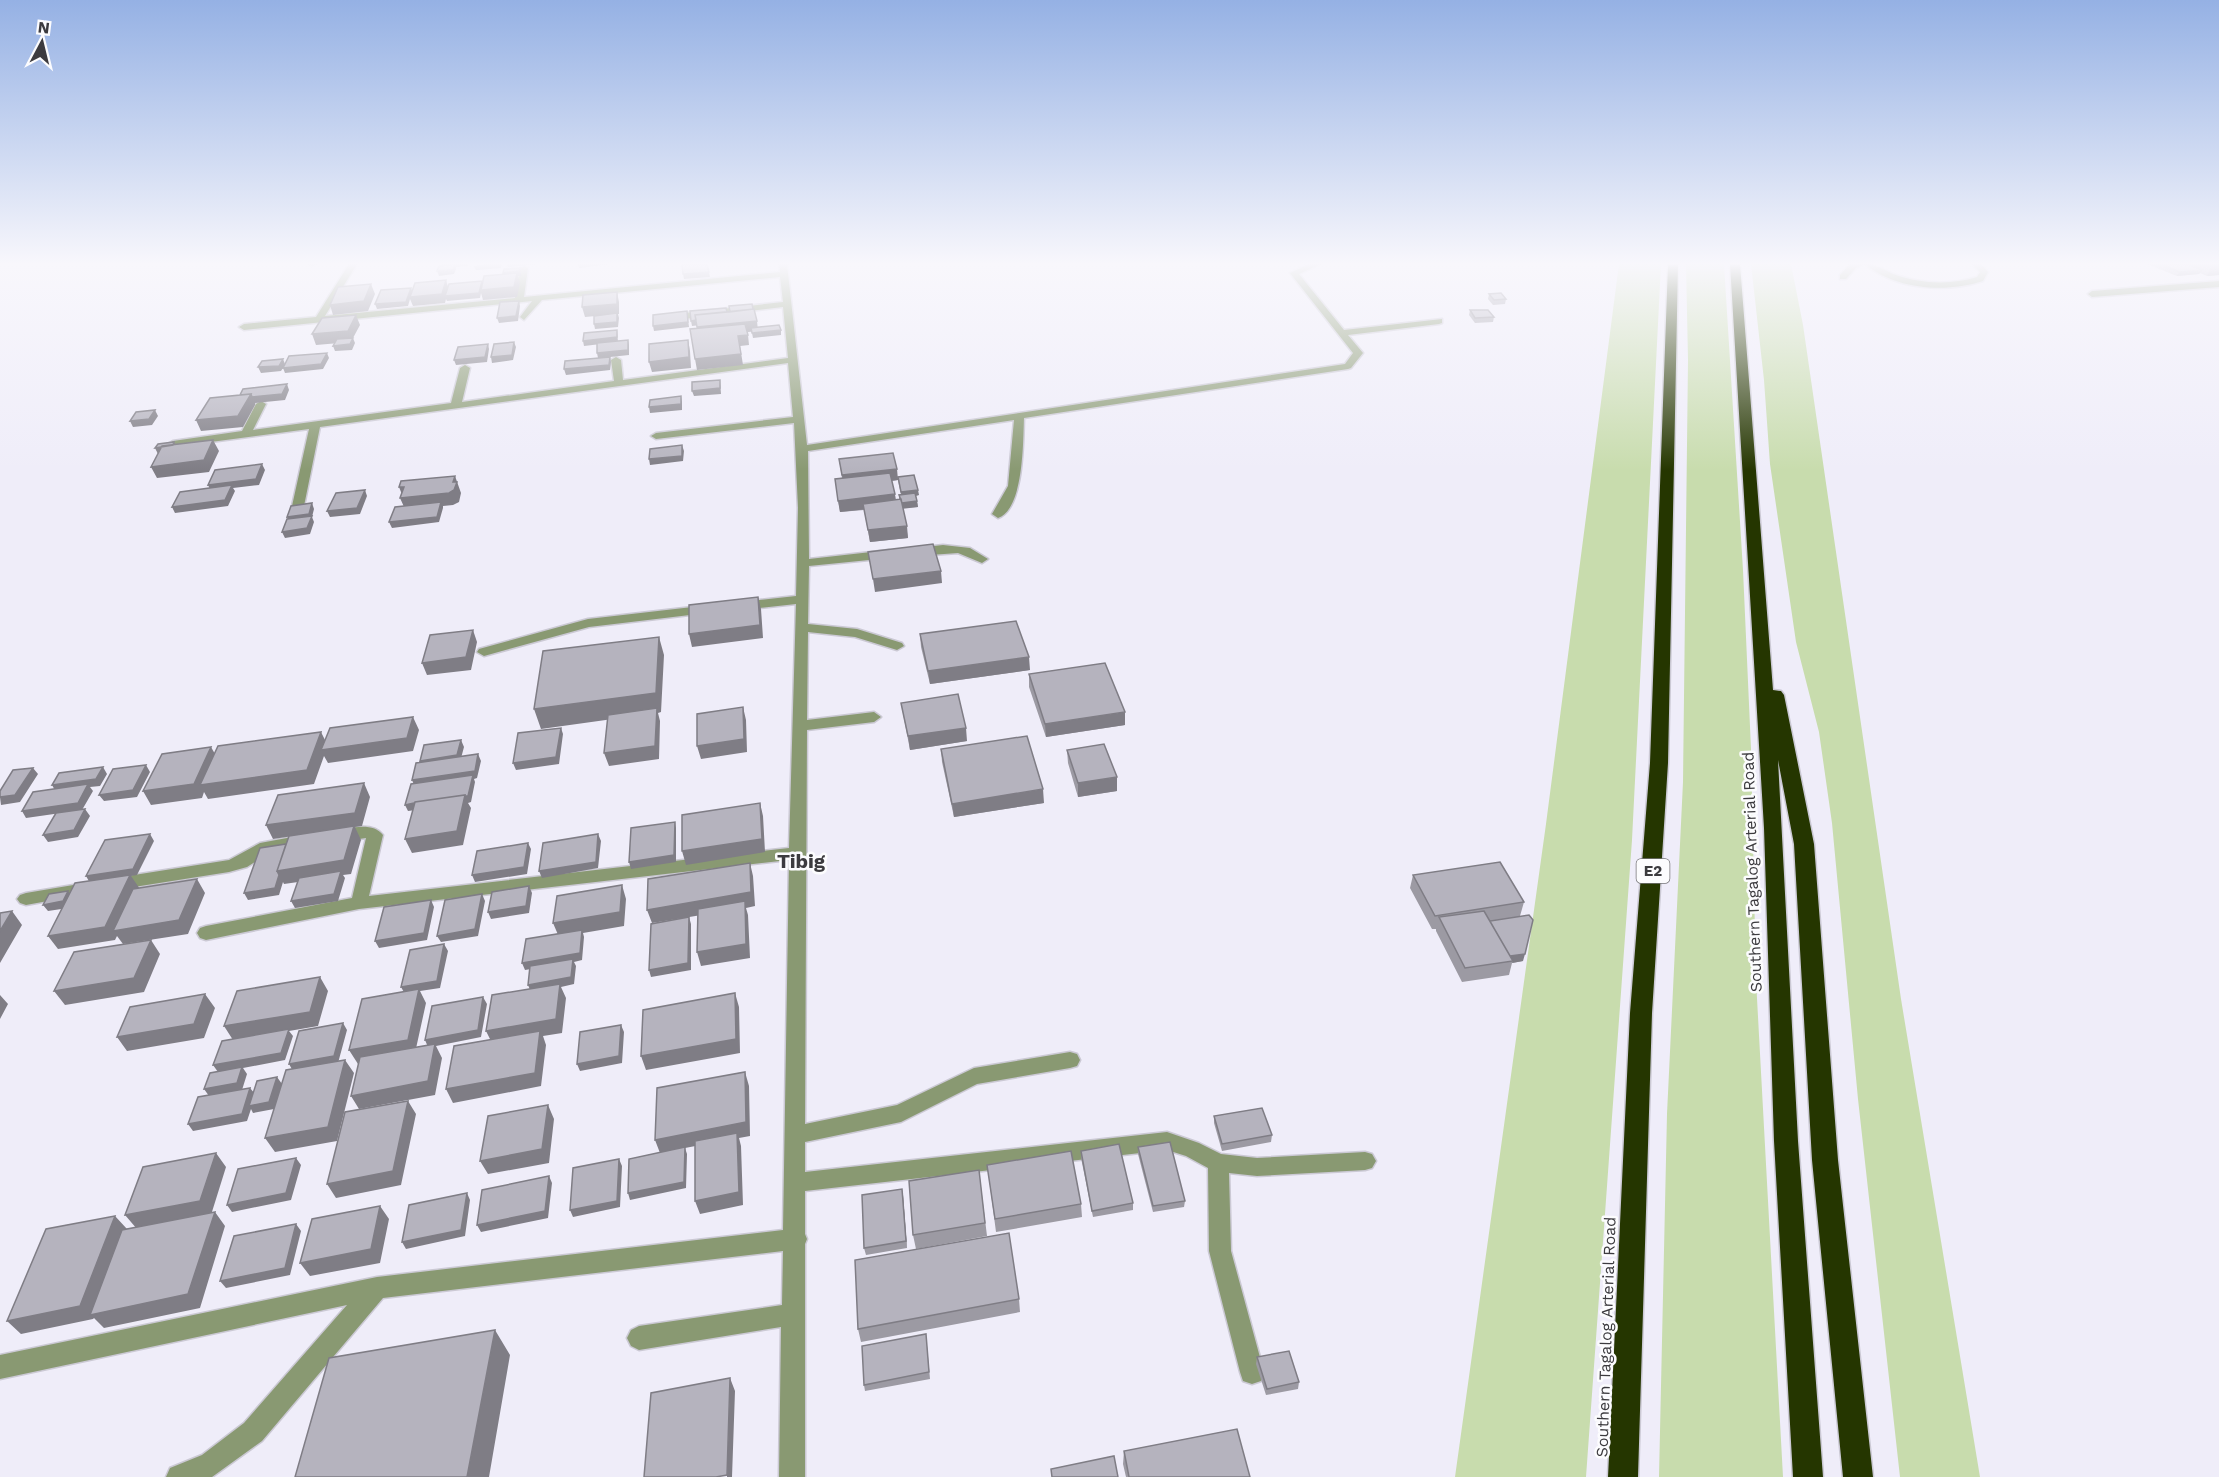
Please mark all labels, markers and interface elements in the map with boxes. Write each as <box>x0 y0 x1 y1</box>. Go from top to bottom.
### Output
north arrow <box>12 12 72 72</box>
text: N <box>37 17 51 38</box>
street label: Southern Tagalog Arterial Road <box>1738 751 1766 993</box>
district label: Tibig <box>777 849 826 873</box>
road number: E2 <box>1636 859 1670 883</box>
street label: Southern Tagalog Arterial Road <box>1592 1216 1620 1458</box>

